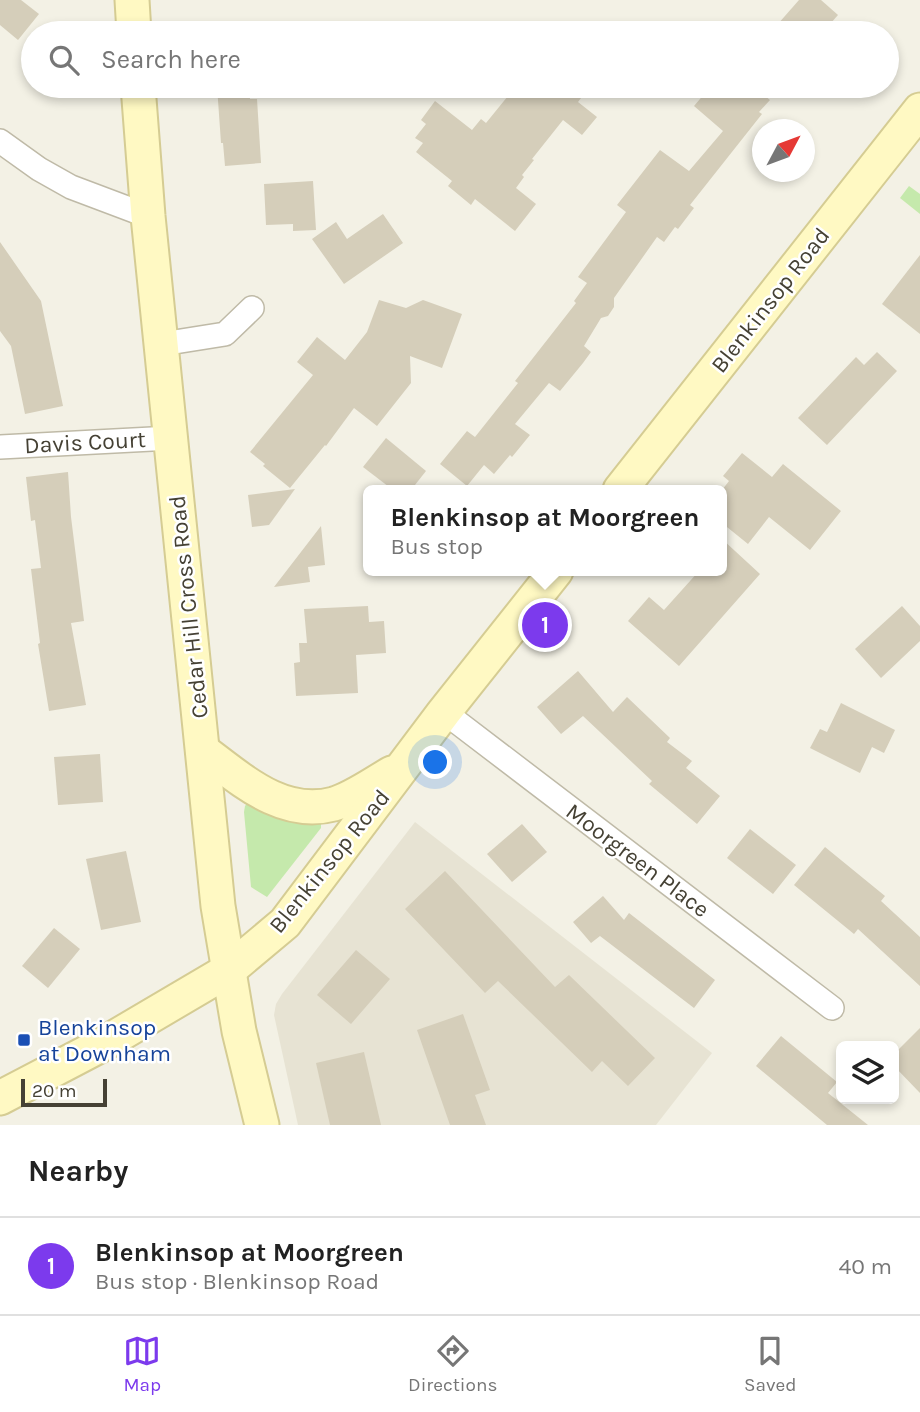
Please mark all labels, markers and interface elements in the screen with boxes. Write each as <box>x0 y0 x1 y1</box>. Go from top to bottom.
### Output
search box <box>21 21 899 98</box>
icon: search <box>45 41 83 79</box>
text: Search here <box>101 44 241 75</box>
north arrow <box>752 119 815 182</box>
street label: Blenkinsop Road <box>705 222 835 378</box>
street label: Davis Court <box>24 426 147 459</box>
popup <box>363 485 727 576</box>
street label: Cedar Hill Cross Road <box>163 494 214 720</box>
text: Blenkinsop at Moorgreen <box>390 502 700 533</box>
text: Bus stop <box>390 533 483 560</box>
pin: 1 <box>522 599 568 651</box>
your location <box>418 745 452 779</box>
street label: Blenkinsop Road <box>263 784 395 938</box>
street label: Moorgreen Place <box>561 798 715 923</box>
place label: Blenkinsop at Downham <box>38 1014 171 1067</box>
marker: Blenkinsop at Downham <box>16 1032 32 1048</box>
map controls <box>836 1041 899 1104</box>
button: layers <box>836 1041 899 1104</box>
scale bar <box>21 1076 107 1108</box>
text: 20 m <box>32 1080 77 1102</box>
text: Nearby <box>28 1153 128 1189</box>
text: Blenkinsop at Moorgreen <box>95 1237 404 1268</box>
text: 1 <box>47 1253 55 1280</box>
text: 40 m <box>839 1253 892 1280</box>
text: Bus stop · Blenkinsop Road <box>95 1268 379 1295</box>
tab: Map <box>123 1332 161 1396</box>
tab: Directions <box>408 1332 497 1396</box>
tab: Saved <box>744 1332 797 1396</box>

